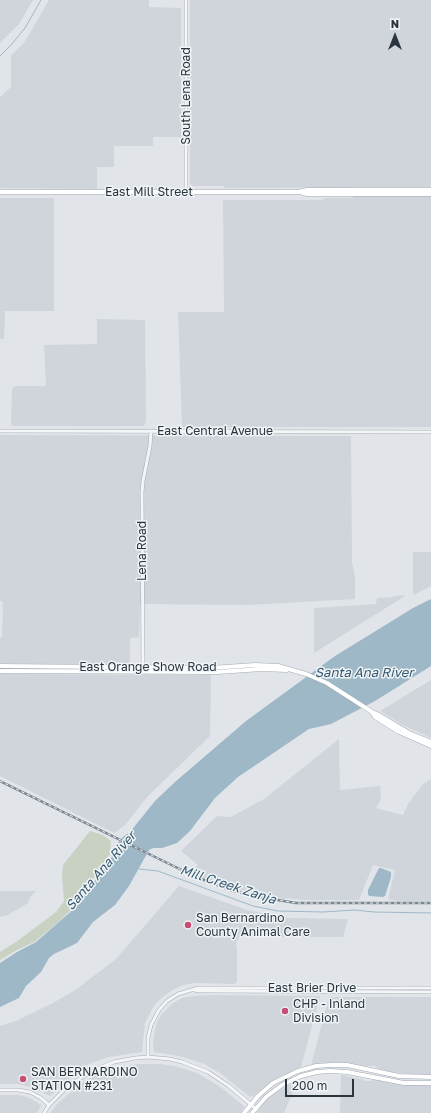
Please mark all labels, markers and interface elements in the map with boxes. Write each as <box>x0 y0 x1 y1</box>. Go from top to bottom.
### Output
north arrow <box>375 16 415 56</box>
text: N <box>391 17 399 30</box>
street label: South Lena Road <box>179 47 193 145</box>
street label: East Mill Street <box>105 185 193 199</box>
street label: East Central Avenue <box>157 424 273 438</box>
street label: Lena Road <box>135 521 149 581</box>
street label: East Orange Show Road <box>79 660 217 674</box>
water label: Santa Ana River <box>315 665 413 681</box>
water label: Santa Ana River <box>63 829 139 913</box>
water label: Mill Creek Zanja <box>178 862 278 908</box>
place label: San Bernardino County Animal Care <box>196 911 310 939</box>
marker: San Bernardino County Animal Care <box>183 920 193 930</box>
street label: East Brier Drive <box>268 981 356 995</box>
place label: CHP - Inland Division <box>293 997 365 1025</box>
marker: CHP - Inland Division <box>280 1006 290 1016</box>
place label: SAN BERNARDINO STATION #231 <box>31 1065 138 1093</box>
scale bar <box>287 1071 356 1097</box>
marker: SAN BERNARDINO STATION #231 <box>18 1074 28 1084</box>
text: 200 m <box>292 1078 327 1093</box>

